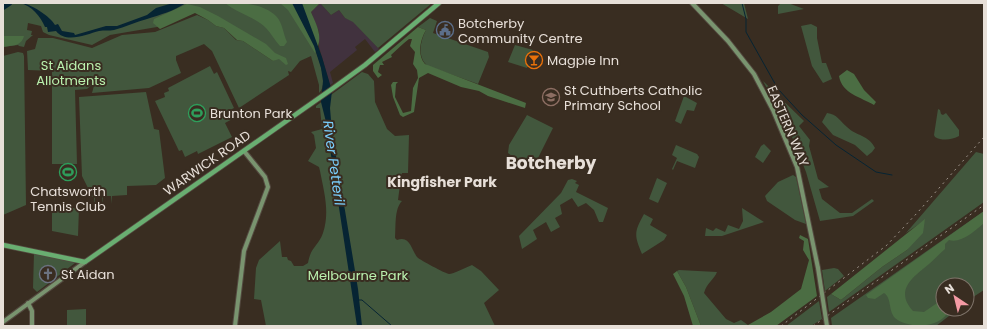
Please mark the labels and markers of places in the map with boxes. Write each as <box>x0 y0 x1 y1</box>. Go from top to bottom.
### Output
place label: Botcherby Community Centre <box>458 14 583 48</box>
public building icon: Botcherby Community Centre <box>435 20 455 40</box>
bar icon: Magpie Inn <box>524 50 544 70</box>
place label: Magpie Inn <box>547 51 619 70</box>
place label: St Cuthberts Catholic Primary School <box>564 81 703 115</box>
school or university icon: St Cuthberts Catholic Primary School <box>541 87 561 107</box>
sports icon: Brunton Park <box>187 103 207 123</box>
place label: Brunton Park <box>210 104 292 123</box>
sports icon: Chatsworth Tennis Club <box>58 162 78 182</box>
place label: Chatsworth Tennis Club <box>30 182 106 216</box>
church icon: St Aidan <box>38 264 58 284</box>
place label: St Aidan <box>61 265 115 284</box>

